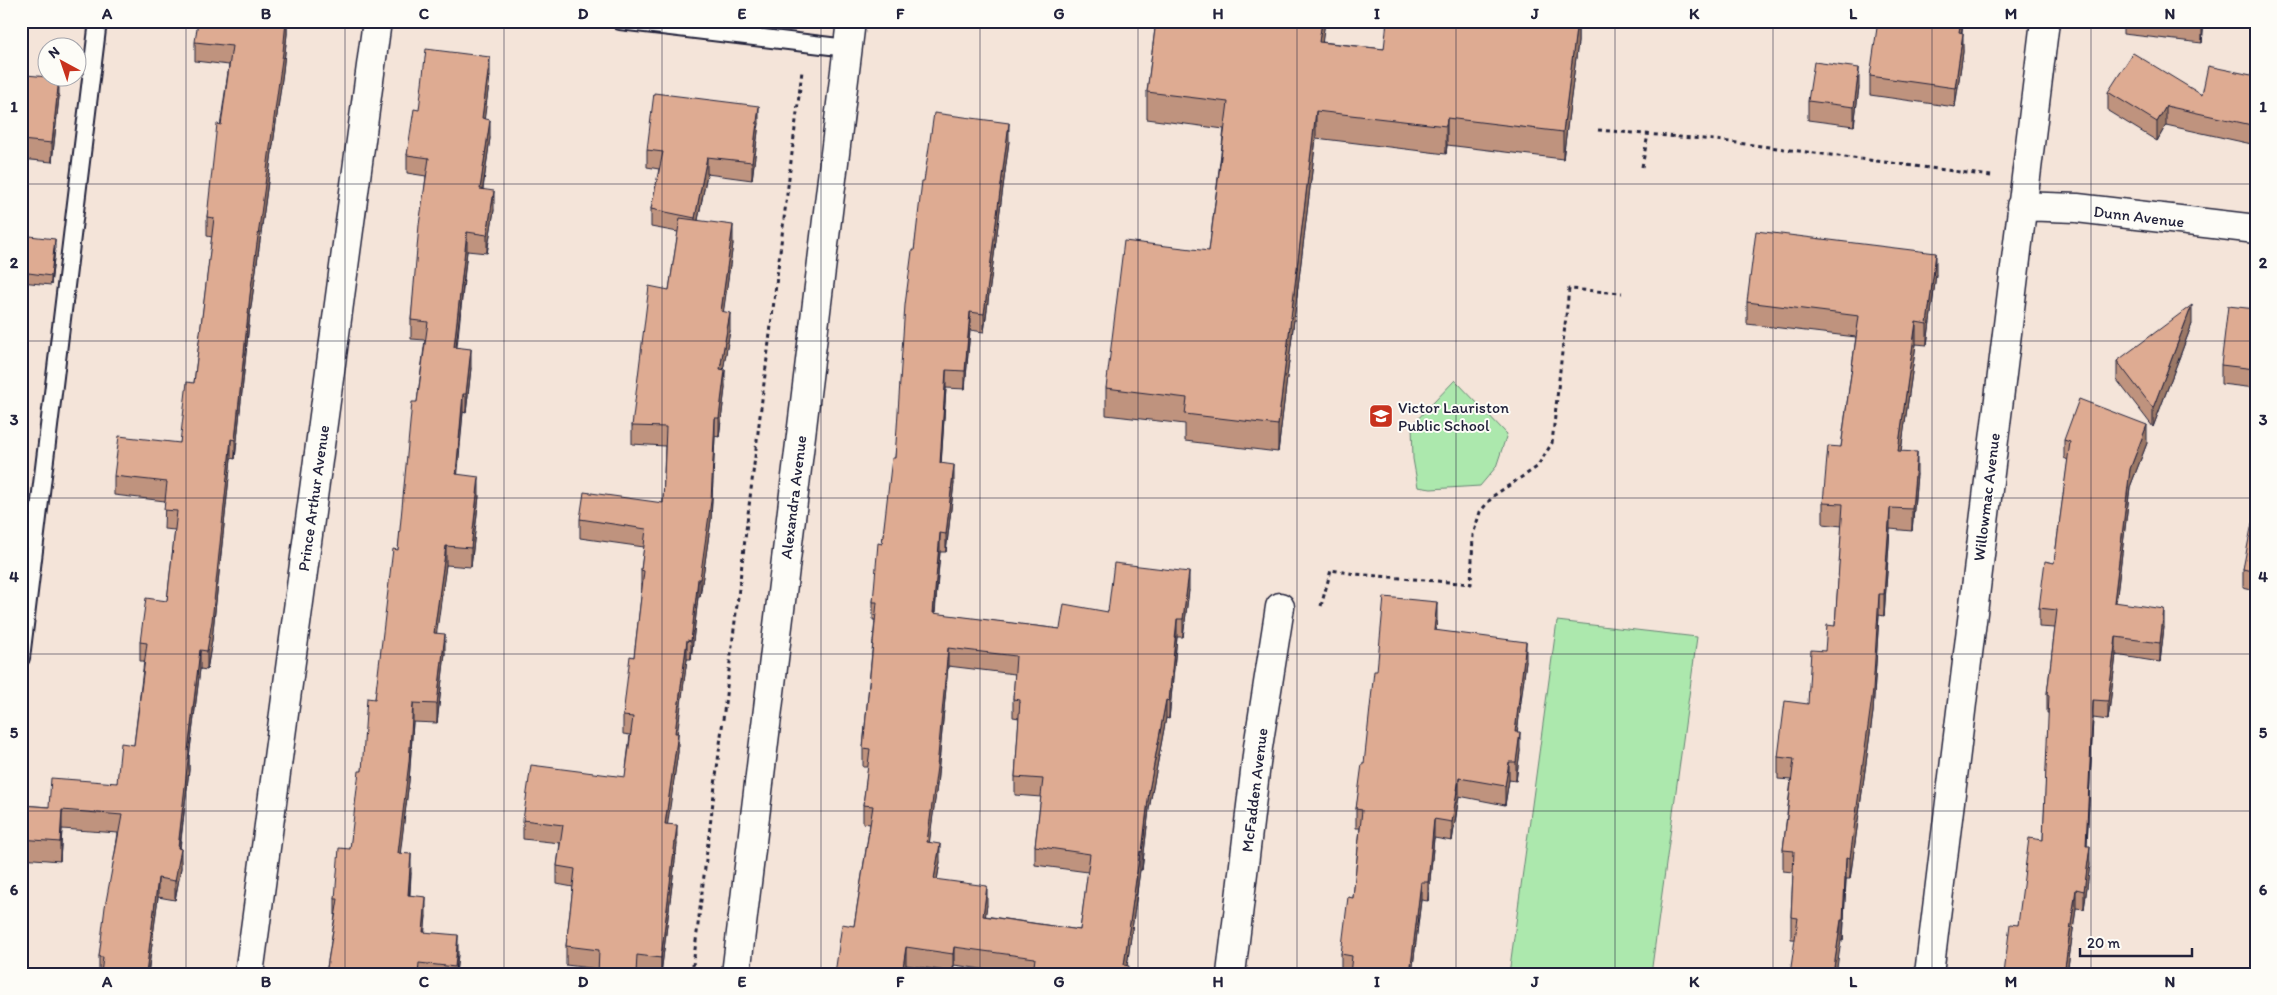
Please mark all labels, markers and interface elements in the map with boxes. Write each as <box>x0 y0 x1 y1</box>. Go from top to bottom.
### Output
text: A <box>101 4 113 23</box>
text: B <box>261 4 272 23</box>
text: C <box>419 4 430 23</box>
text: D <box>578 4 589 23</box>
text: E <box>738 4 747 23</box>
text: F <box>896 4 905 23</box>
text: G <box>1053 4 1065 23</box>
text: H <box>1212 4 1224 23</box>
text: I <box>1374 4 1380 23</box>
text: J <box>1530 4 1539 23</box>
text: K <box>1689 4 1700 23</box>
text: L <box>1849 4 1858 23</box>
text: M <box>2005 4 2017 23</box>
text: N <box>2165 4 2175 23</box>
north arrow <box>38 38 88 88</box>
text: N <box>45 43 63 62</box>
text: 1 <box>10 97 18 116</box>
text: 1 <box>2259 97 2267 116</box>
street label: Dunn Avenue <box>2092 201 2185 231</box>
text: 2 <box>10 253 19 272</box>
text: 2 <box>2259 253 2268 272</box>
place label: Victor Lauriston Public School <box>1398 398 1509 435</box>
school or university icon: Victor Lauriston Public School <box>1368 403 1394 429</box>
text: 3 <box>10 410 19 429</box>
text: 3 <box>2259 410 2268 429</box>
street label: Prince Arthur Avenue <box>294 423 333 572</box>
street label: Willowmac Avenue <box>1969 431 2004 562</box>
street label: Alexandra Avenue <box>776 434 811 560</box>
text: 4 <box>9 567 19 586</box>
text: 4 <box>2258 567 2268 586</box>
text: 5 <box>10 723 19 742</box>
text: 5 <box>2259 723 2268 742</box>
street label: McFadden Avenue <box>1237 727 1272 853</box>
text: 6 <box>10 880 19 899</box>
text: 6 <box>2259 880 2268 899</box>
scale bar <box>2080 925 2192 957</box>
text: 20 m <box>2087 934 2121 952</box>
text: A <box>101 972 113 991</box>
text: B <box>261 972 272 991</box>
text: C <box>419 972 430 991</box>
text: D <box>578 972 589 991</box>
text: E <box>738 972 747 991</box>
text: F <box>896 972 905 991</box>
text: G <box>1053 972 1065 991</box>
text: H <box>1212 972 1224 991</box>
text: I <box>1374 972 1380 991</box>
text: J <box>1530 972 1539 991</box>
text: K <box>1689 972 1700 991</box>
text: L <box>1849 972 1858 991</box>
text: M <box>2005 972 2017 991</box>
text: N <box>2165 972 2175 991</box>

